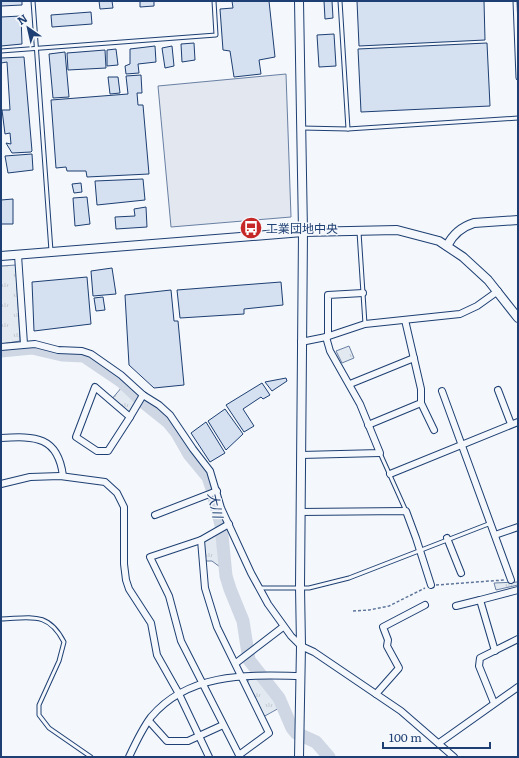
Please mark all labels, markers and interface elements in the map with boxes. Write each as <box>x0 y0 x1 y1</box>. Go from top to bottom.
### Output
north arrow <box>8 8 48 48</box>
text: N <box>14 10 30 28</box>
bus stop icon: 工業団地中央 <box>238 215 264 241</box>
place label: 工業団地中央 <box>266 219 338 237</box>
water label: 大川 <box>204 490 229 522</box>
scale bar <box>383 724 490 750</box>
text: 100 m <box>389 728 422 746</box>

